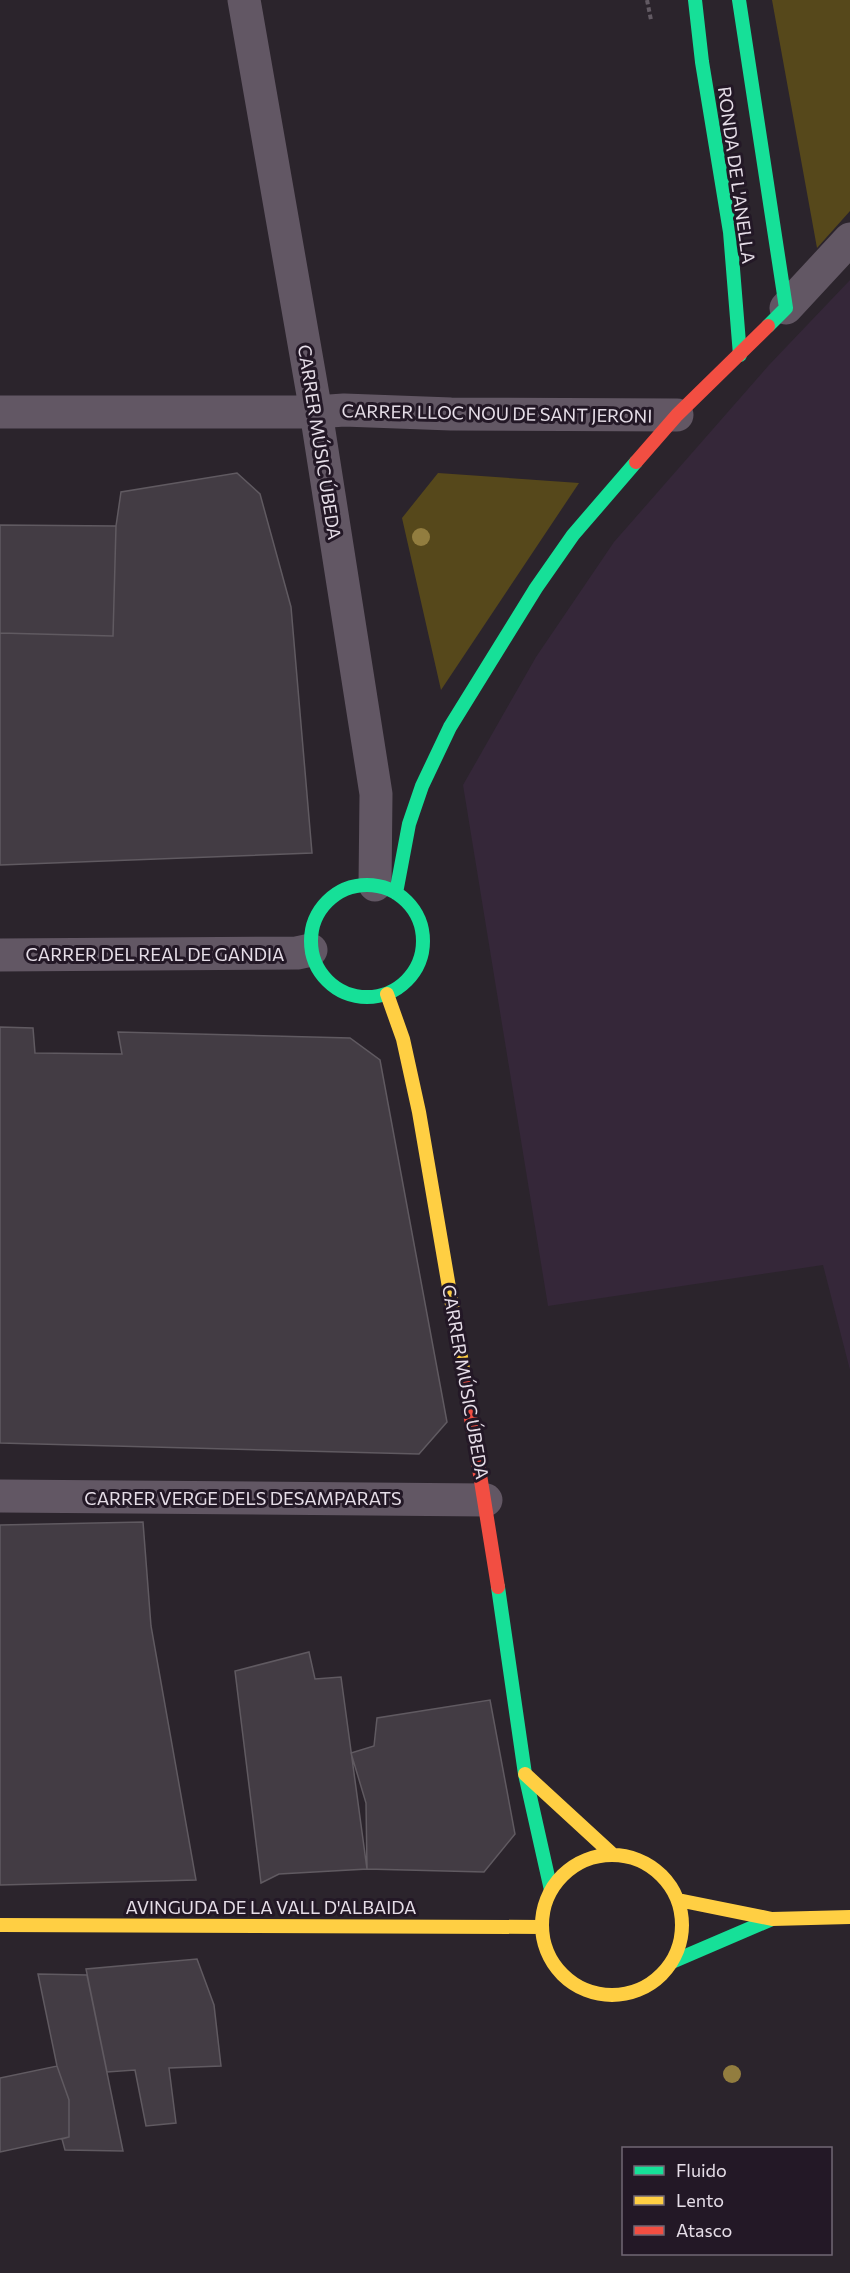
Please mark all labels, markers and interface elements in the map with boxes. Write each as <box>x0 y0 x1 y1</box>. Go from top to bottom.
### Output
street label: RONDA DE L'ANELLA <box>714 85 760 265</box>
street label: CARRER MÚSIC ÚBEDA <box>294 343 346 541</box>
street label: CARRER LLOC NOU DE SANT JERONI <box>342 399 652 427</box>
street label: CARRER DEL REAL DE GANDIA <box>26 943 284 965</box>
street label: CARRER MÚSIC ÚBEDA <box>438 1283 494 1481</box>
street label: CARRER VERGE DELS DESAMPARATS <box>84 1487 402 1509</box>
street label: AVINGUDA DE LA VALL D'ALBAIDA <box>126 1896 416 1918</box>
legend <box>622 2147 832 2255</box>
text: Fluido <box>676 2159 727 2181</box>
text: Lento <box>676 2189 724 2211</box>
text: Atasco <box>676 2219 732 2241</box>

